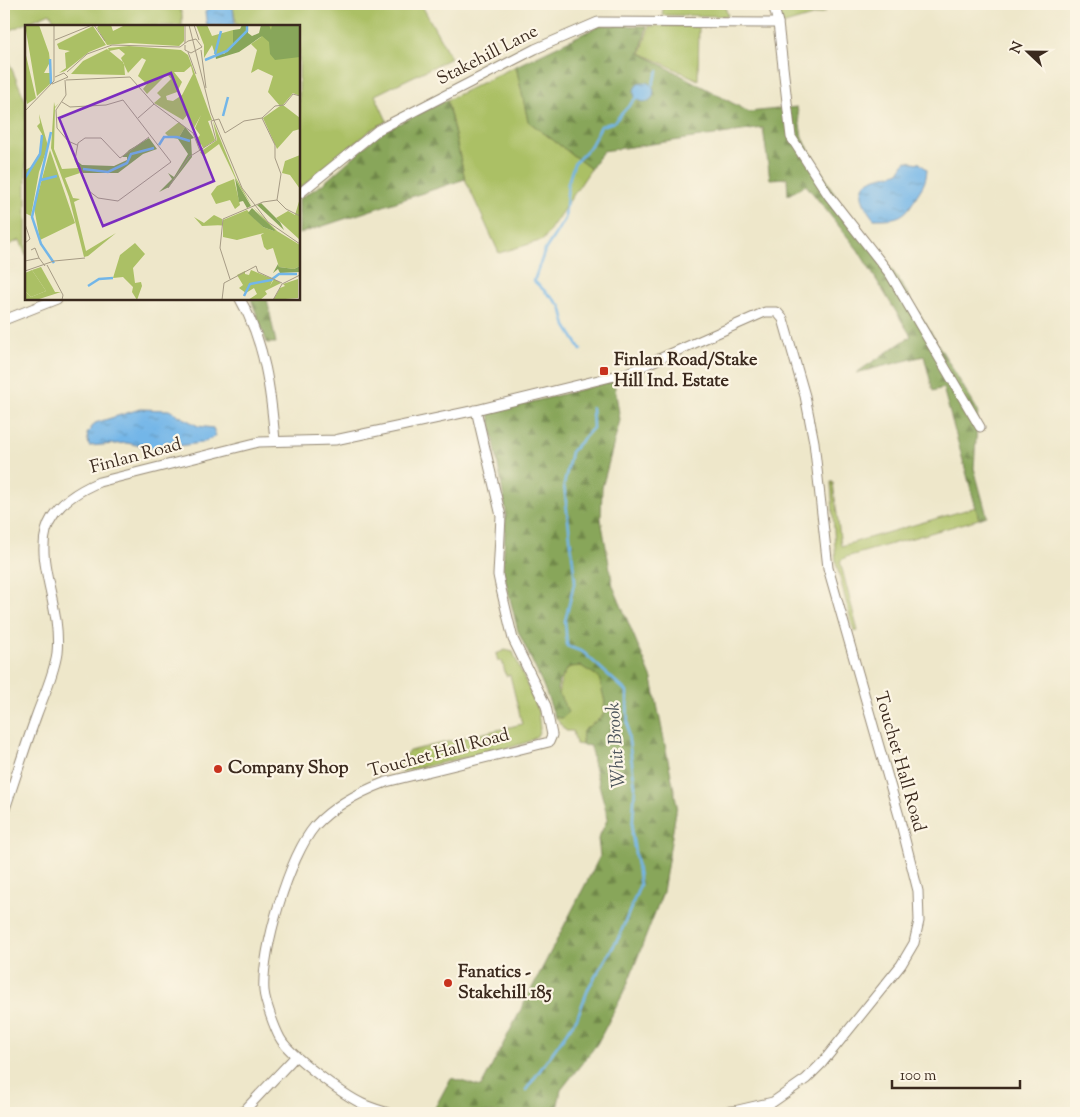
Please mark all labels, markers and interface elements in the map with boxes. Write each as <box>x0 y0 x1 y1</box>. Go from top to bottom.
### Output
street label: Stakehill Lane <box>433 19 543 93</box>
inset map <box>25 25 300 300</box>
north arrow <box>1002 28 1052 78</box>
text: N <box>1006 39 1029 57</box>
place label: Finlan Road/Stake Hill Ind. Estate <box>614 348 758 395</box>
marker: Finlan Road/Stake Hill Ind. Estate <box>598 365 610 377</box>
street label: Finlan Road <box>87 432 185 482</box>
street label: Touchet Hall Road <box>867 689 931 835</box>
water label: Whit Brook <box>601 701 633 789</box>
street label: Touchet Hall Road <box>366 723 512 785</box>
place label: Company Shop <box>228 756 349 782</box>
marker: Company Shop <box>212 763 224 775</box>
place label: Fanatics - Stakehill 185 <box>458 960 553 1007</box>
marker: Fanatics - Stakehill 185 <box>442 977 454 989</box>
scale bar <box>892 1057 1020 1089</box>
text: 100 m <box>900 1066 937 1087</box>

